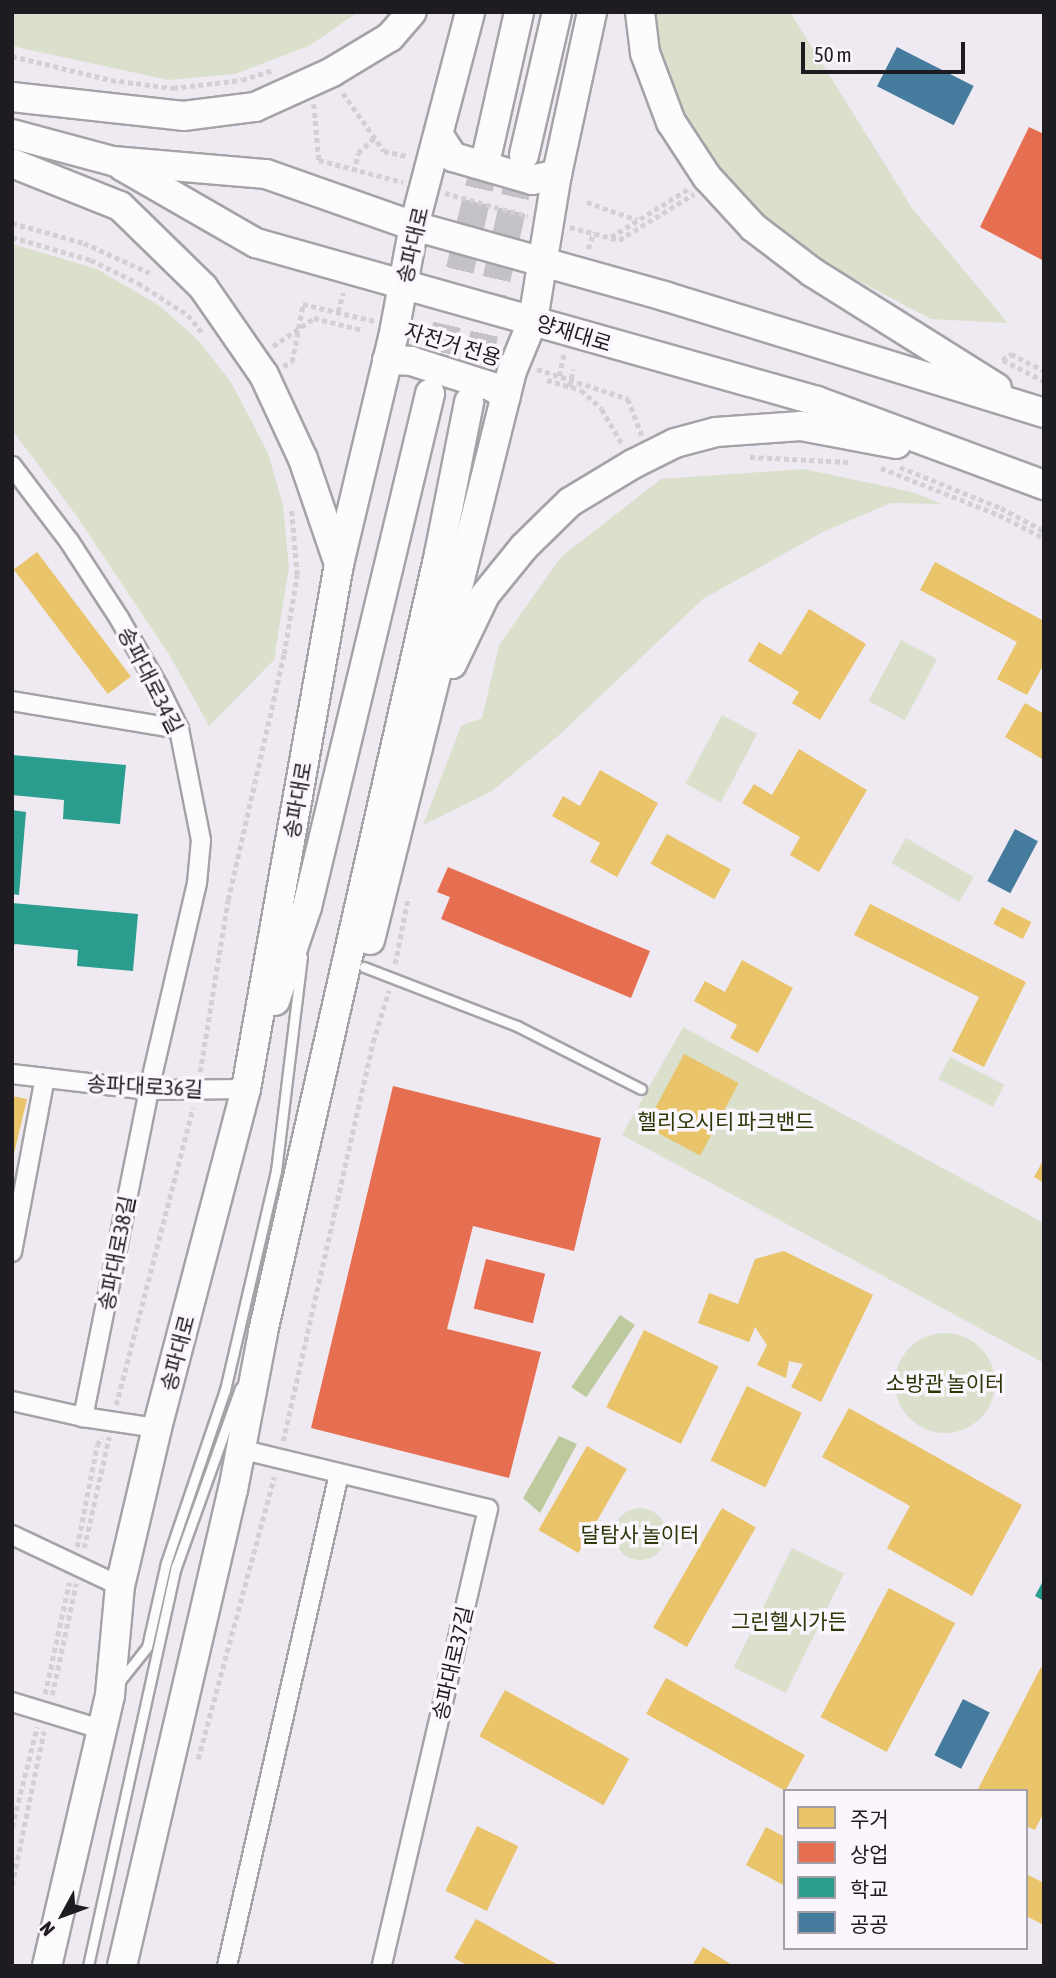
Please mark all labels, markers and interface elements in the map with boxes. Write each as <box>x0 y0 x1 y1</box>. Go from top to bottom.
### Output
scale bar <box>804 28 968 72</box>
text: 50 m <box>814 42 852 66</box>
street label: 송파대로 <box>391 205 433 285</box>
street label: 양재대로 <box>533 310 615 356</box>
street label: 자전거 전용 <box>402 317 504 371</box>
street label: 송파대로34길 <box>113 622 189 738</box>
street label: 송파대로 <box>278 760 316 840</box>
street label: 송파대로36길 <box>86 1070 204 1102</box>
park label: 헬리오시티 파크밴드 <box>638 1108 814 1134</box>
street label: 송파대로38길 <box>93 1193 139 1313</box>
street label: 송파대로 <box>155 1312 199 1394</box>
park label: 소방관 놀이터 <box>886 1370 1004 1396</box>
park label: 달탐사 놀이터 <box>581 1521 699 1547</box>
street label: 송파대로37길 <box>427 1603 477 1723</box>
park label: 그린헬시가든 <box>731 1608 847 1634</box>
legend <box>783 1789 1028 1950</box>
text: 주거 <box>850 1807 889 1831</box>
text: 상업 <box>850 1842 889 1866</box>
text: 학교 <box>850 1877 889 1901</box>
north arrow <box>28 1880 98 1950</box>
text: 공공 <box>850 1912 889 1936</box>
text: N <box>35 1917 59 1940</box>

